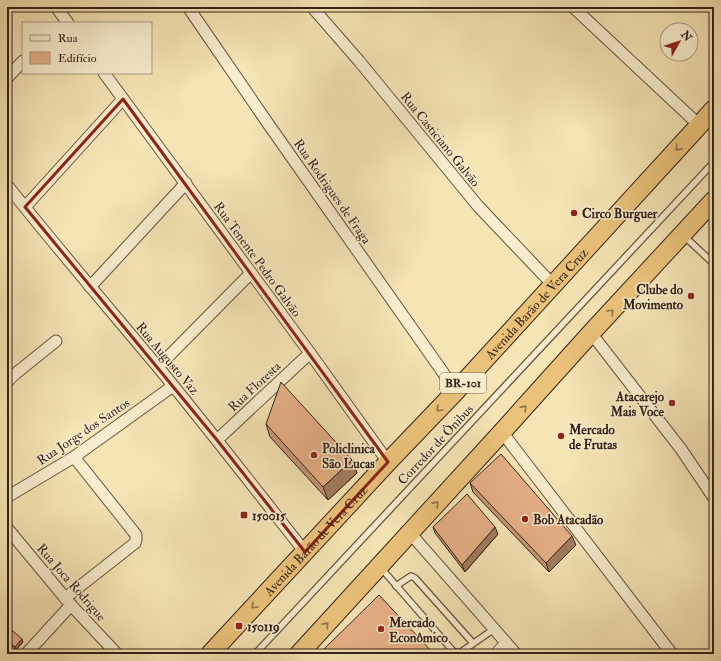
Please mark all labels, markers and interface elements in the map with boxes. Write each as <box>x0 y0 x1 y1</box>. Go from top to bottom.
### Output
legend <box>22 22 152 74</box>
north arrow <box>659 22 699 62</box>
text: N <box>678 27 695 45</box>
text: Rua <box>58 31 79 46</box>
text: Edifício <box>58 51 97 66</box>
street label: Rua Casticiano Galvão <box>397 89 483 190</box>
street label: Rua Rodrigues de Fraga <box>290 136 375 248</box>
one-way arrow <box>675 143 683 151</box>
street label: Rua Tenente Pedro Galvão <box>210 199 304 320</box>
place label: Circo Burguer <box>582 206 659 223</box>
marker: Circo Burguer <box>569 208 579 218</box>
street label: Avenida Barão de Vera Cruz <box>481 245 592 364</box>
place label: Clube do Movimento <box>622 282 684 313</box>
marker: Clube do Movimento <box>686 291 696 301</box>
one-way arrow <box>606 309 613 316</box>
street label: Rua Augusto Vaz <box>132 319 203 399</box>
street label: Rua Floresta <box>225 358 285 415</box>
road number: BR-101 <box>440 373 486 393</box>
place label: Atacarejo Mais Voce <box>609 389 665 420</box>
street label: Rua Jorge dos Santos <box>34 395 133 469</box>
marker: Atacarejo Mais Voce <box>667 398 677 408</box>
street label: Corredor de Ônibus <box>394 400 477 488</box>
one-way arrow <box>436 404 444 412</box>
one-way arrow <box>519 406 526 413</box>
place label: Mercado de Frutas <box>568 422 617 453</box>
marker: Mercado de Frutas <box>556 431 566 441</box>
place label: Policlinica São Lucas <box>322 441 376 472</box>
marker: Policlinica São Lucas <box>309 450 319 460</box>
street label: Avenida Barão de Vera Cruz <box>260 482 372 600</box>
one-way arrow <box>431 502 438 509</box>
place label: 150015 <box>252 508 286 524</box>
marker: 150015 <box>239 510 249 520</box>
place label: Bob Atacadão <box>533 512 604 528</box>
marker: Bob Atacadão <box>520 514 530 524</box>
street label: Rua Joca Rodrigue <box>33 541 110 625</box>
one-way arrow <box>252 602 259 609</box>
place label: Mercado Econômico <box>388 615 448 646</box>
place label: 150119 <box>247 619 280 635</box>
marker: 150119 <box>234 621 244 631</box>
one-way arrow <box>321 622 328 630</box>
marker: Mercado Econômico <box>376 624 386 634</box>

